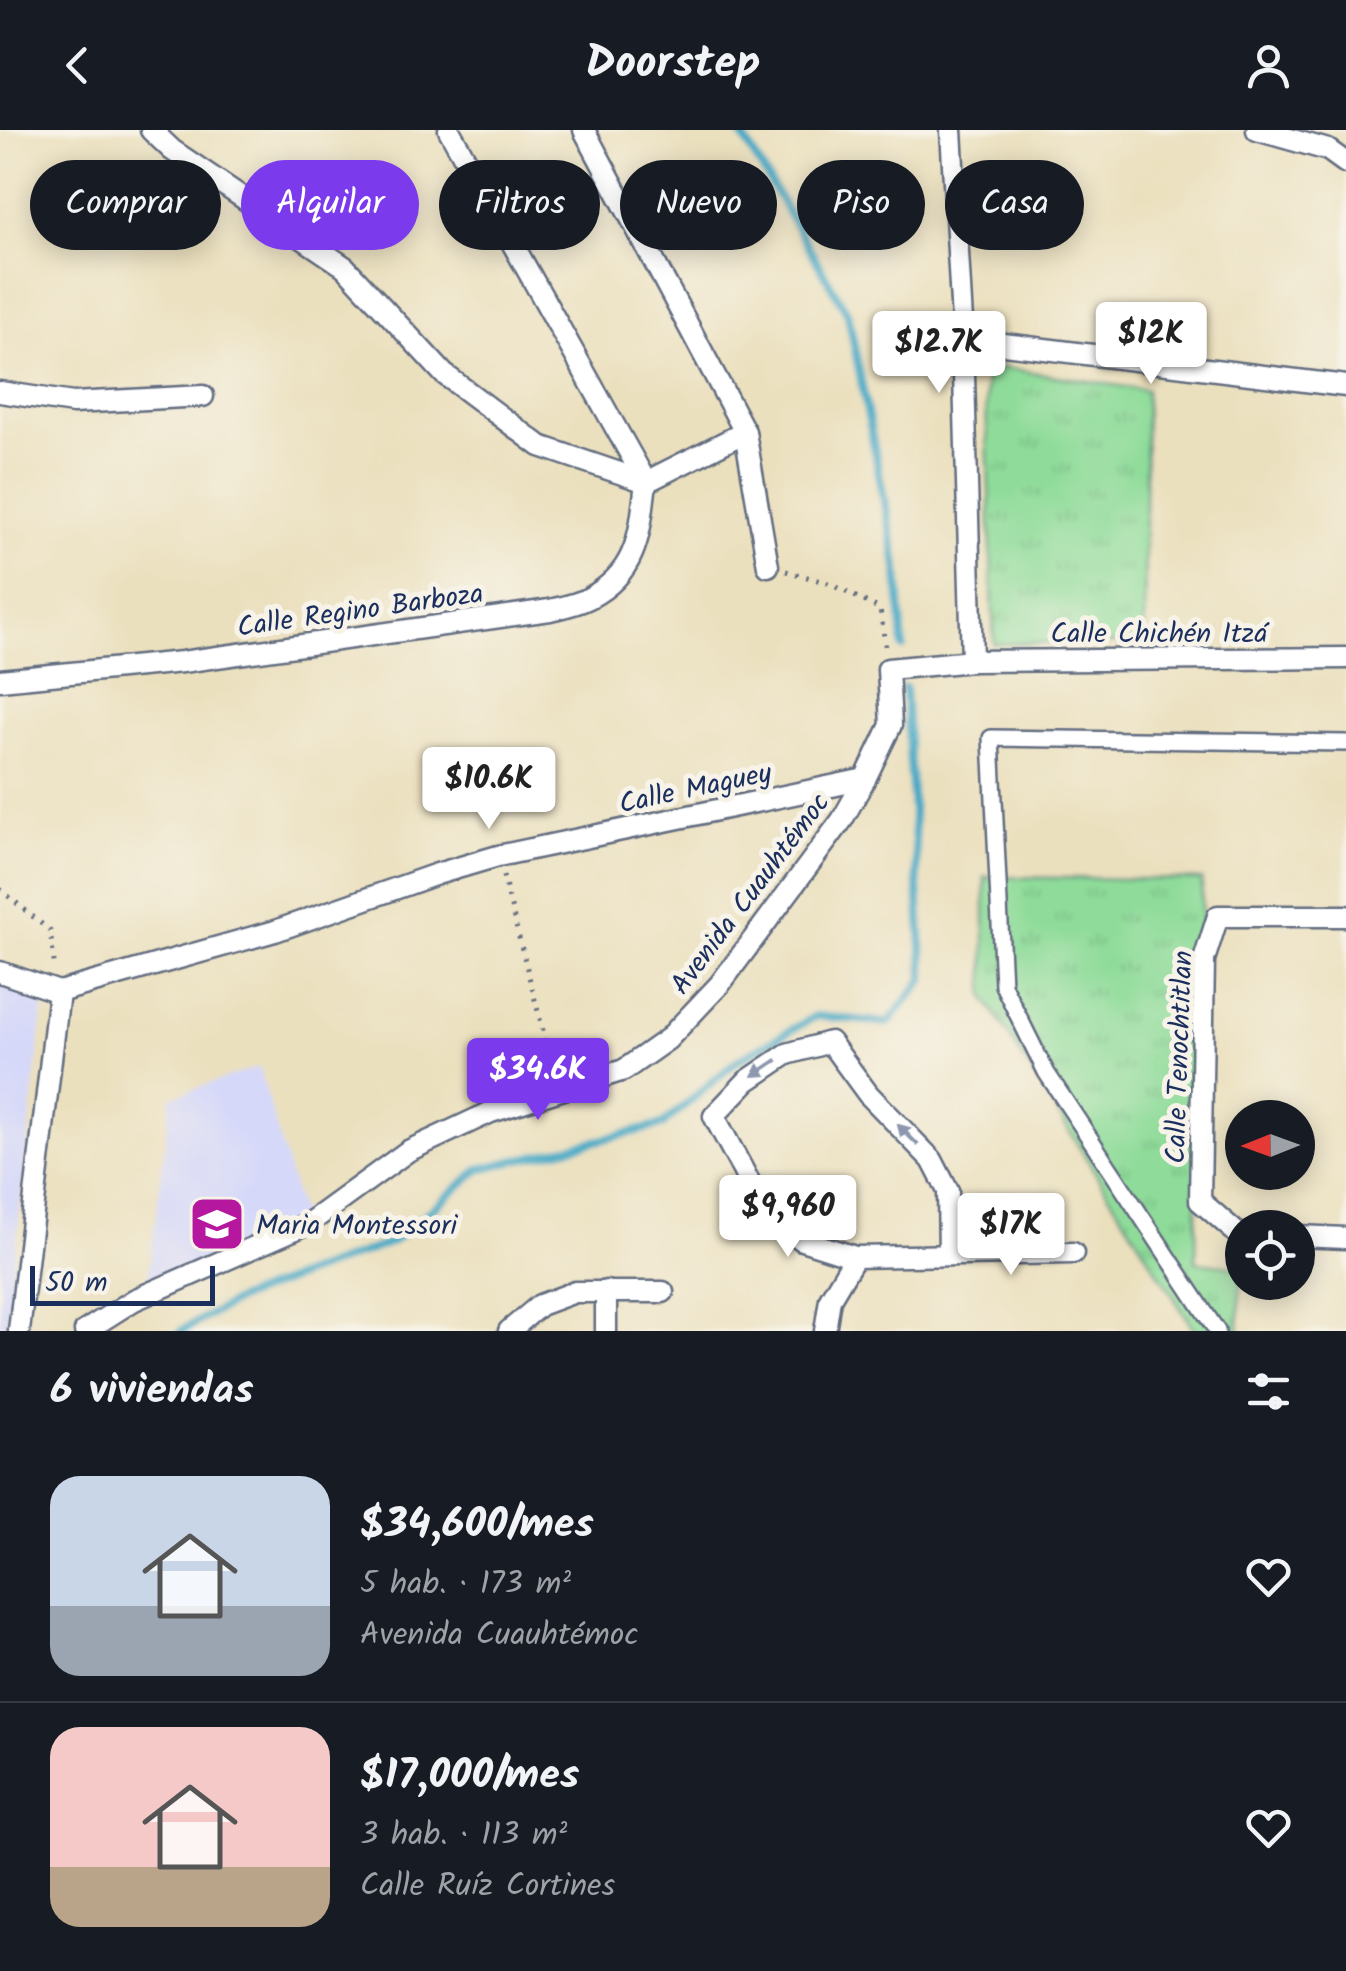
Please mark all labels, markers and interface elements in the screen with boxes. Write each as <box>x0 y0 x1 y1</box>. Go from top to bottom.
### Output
text: Doorstep <box>586 29 760 101</box>
icon: back <box>50 38 105 93</box>
icon: person <box>1241 38 1296 93</box>
chip: Comprar <box>30 160 221 250</box>
chip: Alquilar <box>241 160 419 250</box>
chip: Filtros <box>439 160 600 250</box>
chip: Nuevo <box>620 160 777 250</box>
chip: Piso <box>797 160 925 250</box>
chip: Casa <box>945 160 1084 250</box>
pin: $12K <box>1092 302 1210 387</box>
text: $12K <box>1118 309 1184 360</box>
pin: $12.7K <box>858 311 1020 396</box>
text: $12.7K <box>894 318 984 369</box>
street label: Calle Regino Barboza <box>234 572 486 651</box>
street label: Calle Chichén Itzá <box>1051 612 1270 657</box>
pin: $10.6K <box>408 747 570 832</box>
street label: Calle Maguey <box>615 751 777 828</box>
text: $10.6K <box>444 754 534 805</box>
street label: Avenida Cuauhtémoc <box>660 784 842 1005</box>
street label: Calle Tenochtitlan <box>1154 950 1207 1164</box>
pin: $34.6K <box>457 1038 619 1123</box>
text: $34.6K <box>489 1045 587 1096</box>
one-way arrow <box>752 1058 779 1077</box>
north arrow <box>1225 1100 1315 1190</box>
map controls <box>1225 1100 1315 1300</box>
one-way arrow <box>896 1124 920 1147</box>
pin: $9,960 <box>707 1175 869 1260</box>
text: $9,960 <box>741 1182 835 1233</box>
pin: $17K <box>952 1193 1070 1278</box>
school or university icon: Maria Montessori <box>187 1194 247 1254</box>
text: $17K <box>980 1200 1042 1251</box>
place label: Maria Montessori <box>256 1204 458 1249</box>
button: locate <box>1225 1210 1315 1300</box>
scale bar <box>30 1261 215 1306</box>
text: 50 m <box>45 1261 108 1306</box>
text: 6 viviendas <box>50 1358 254 1425</box>
icon: filters <box>1241 1364 1296 1419</box>
text: $34,600/mes <box>360 1492 594 1559</box>
icon: home <box>130 1516 250 1636</box>
icon: heart <box>1241 1549 1296 1604</box>
text: 5 hab. · 173 m² <box>360 1559 571 1610</box>
text: Avenida Cuauhtémoc <box>360 1610 639 1661</box>
text: $17,000/mes <box>360 1743 579 1810</box>
icon: home <box>130 1767 250 1887</box>
icon: heart <box>1241 1800 1296 1855</box>
text: 3 hab. · 113 m² <box>360 1810 567 1861</box>
text: Calle Ruíz Cortines <box>360 1861 615 1912</box>

